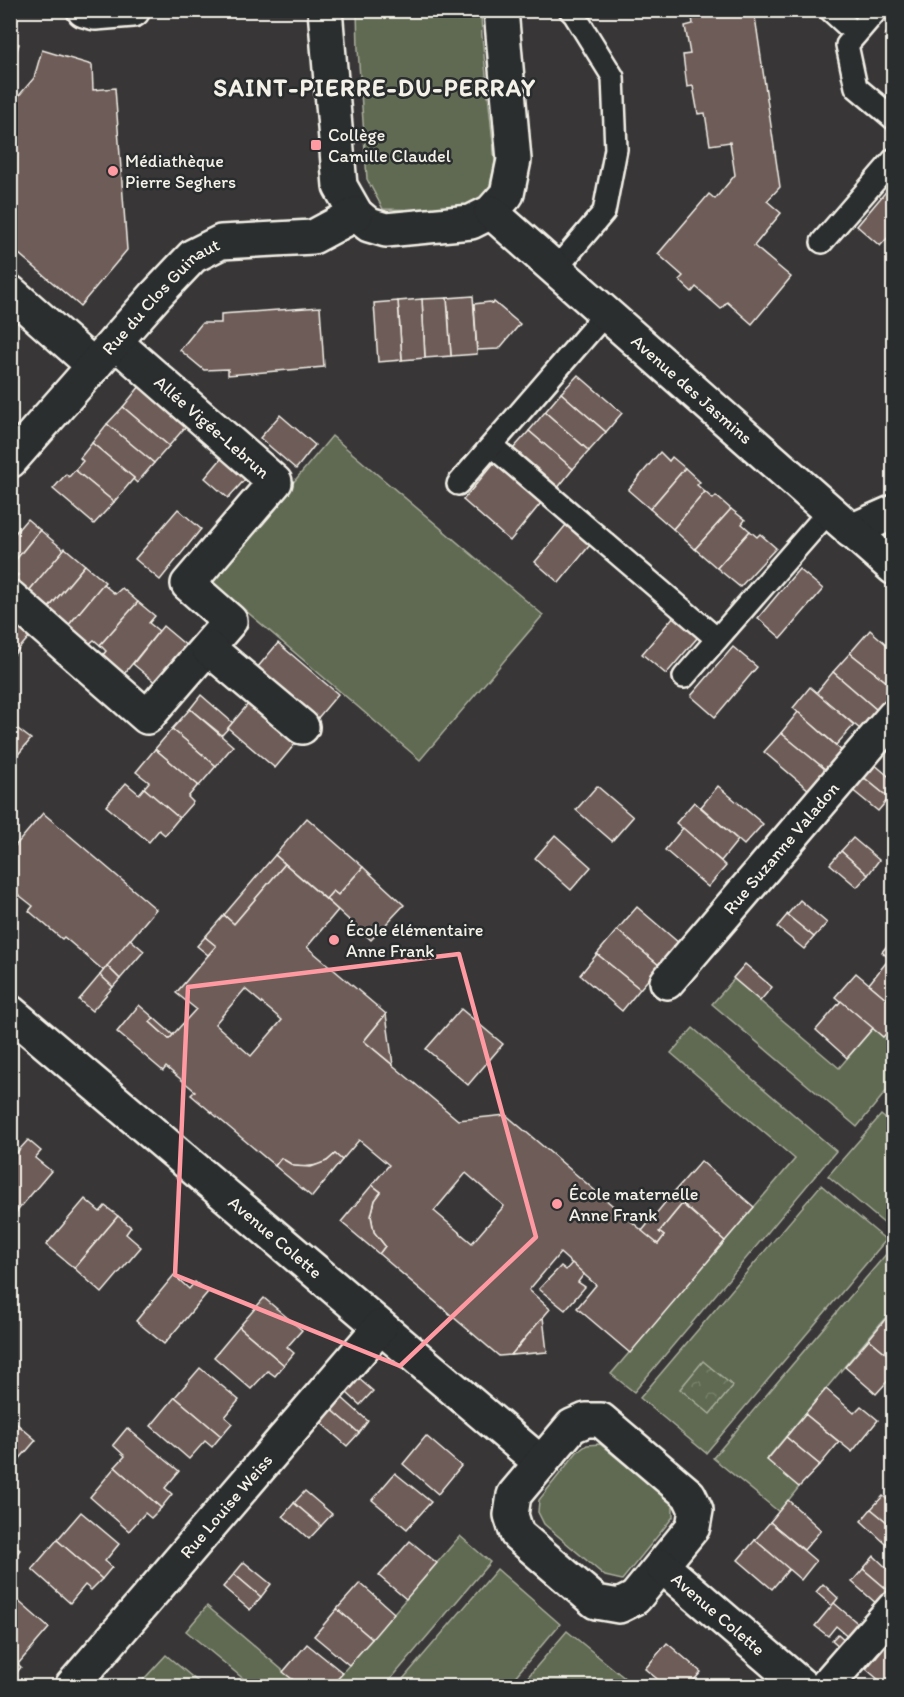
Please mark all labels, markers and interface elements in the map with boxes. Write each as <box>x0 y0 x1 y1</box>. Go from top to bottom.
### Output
district label: SAINT-PIERRE-DU-PERRAY <box>213 73 537 102</box>
place label: Collège Camille Claudel <box>328 124 451 167</box>
marker: Collège Camille Claudel <box>309 138 323 152</box>
place label: Médiathèque Pierre Seghers <box>125 150 236 193</box>
marker: Médiathèque Pierre Seghers <box>106 164 120 178</box>
street label: Rue du Clos Guinaut <box>97 233 224 360</box>
street label: Avenue des Jasmins <box>627 330 757 449</box>
street label: Allée Vigée-Lebrun <box>150 371 274 483</box>
street label: Rue Suzanne Valadon <box>719 777 844 919</box>
place label: École élémentaire Anne Frank <box>346 919 484 962</box>
marker: École élémentaire Anne Frank <box>327 933 341 947</box>
place label: École maternelle Anne Frank <box>569 1183 699 1226</box>
street label: Avenue Colette <box>224 1191 327 1283</box>
marker: École maternelle Anne Frank <box>550 1197 564 1211</box>
street label: Rue Louise Weiss <box>175 1449 277 1563</box>
street label: Avenue Colette <box>667 1568 770 1660</box>

